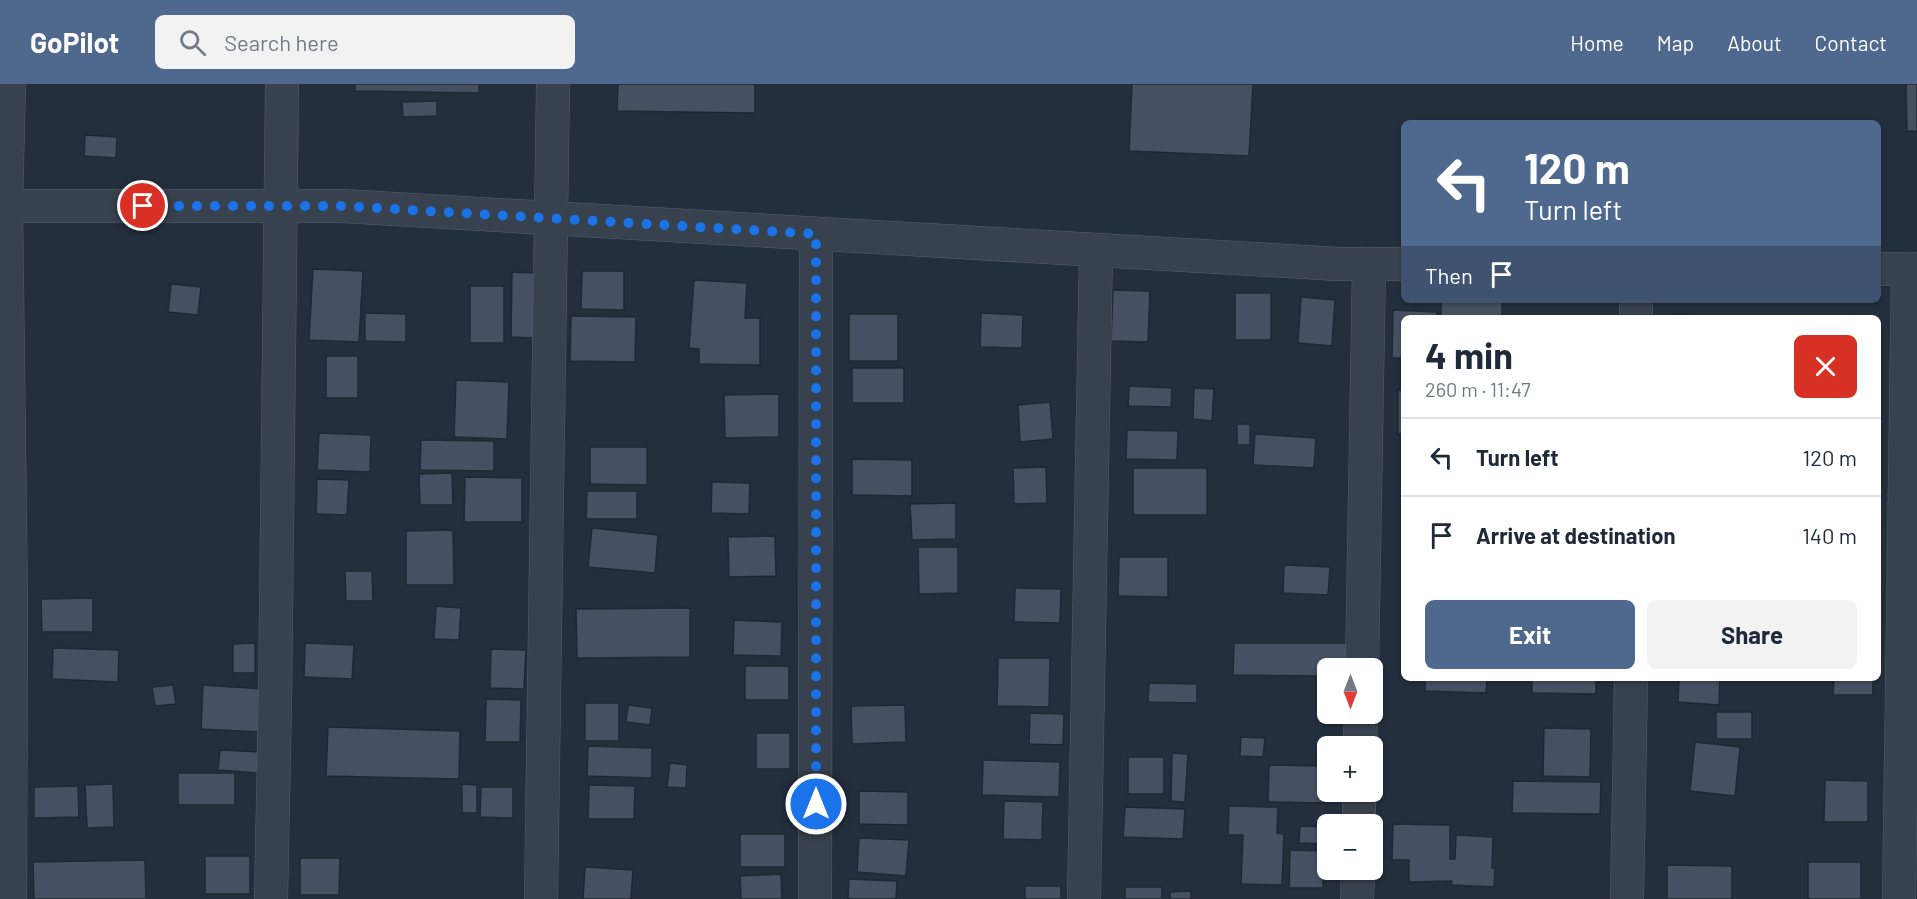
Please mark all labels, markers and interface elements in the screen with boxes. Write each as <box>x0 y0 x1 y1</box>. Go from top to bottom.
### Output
search box <box>155 15 575 69</box>
text: GoPilot <box>30 25 119 59</box>
icon: search <box>176 26 209 59</box>
text: Search here <box>224 29 339 55</box>
text: Home <box>1570 30 1624 55</box>
text: Map <box>1657 30 1694 55</box>
text: About <box>1727 30 1782 55</box>
text: Contact <box>1815 30 1887 55</box>
text: 120 m <box>1524 142 1630 192</box>
icon: left <box>1425 144 1503 222</box>
pin <box>117 180 168 231</box>
icon: arrive <box>126 189 159 222</box>
text: Turn left <box>1524 193 1622 225</box>
icon: arrive <box>1485 258 1518 291</box>
text: Then <box>1425 262 1473 288</box>
text: 4 min <box>1425 333 1513 376</box>
button: close <box>1794 335 1857 398</box>
text: 260 m · 11:47 <box>1425 377 1531 401</box>
icon: left <box>1425 441 1458 474</box>
text: Turn left <box>1476 444 1559 470</box>
text: 120 m <box>1802 444 1857 470</box>
icon: arrive <box>1425 519 1458 552</box>
text: Arrive at destination <box>1476 522 1675 548</box>
text: 140 m <box>1802 522 1857 548</box>
button: Exit <box>1425 600 1635 669</box>
button: Share <box>1647 600 1857 669</box>
north arrow <box>1317 658 1383 724</box>
map controls <box>1317 658 1383 880</box>
button: + <box>1317 736 1383 802</box>
position arrow <box>784 772 848 836</box>
button: − <box>1317 814 1383 880</box>

